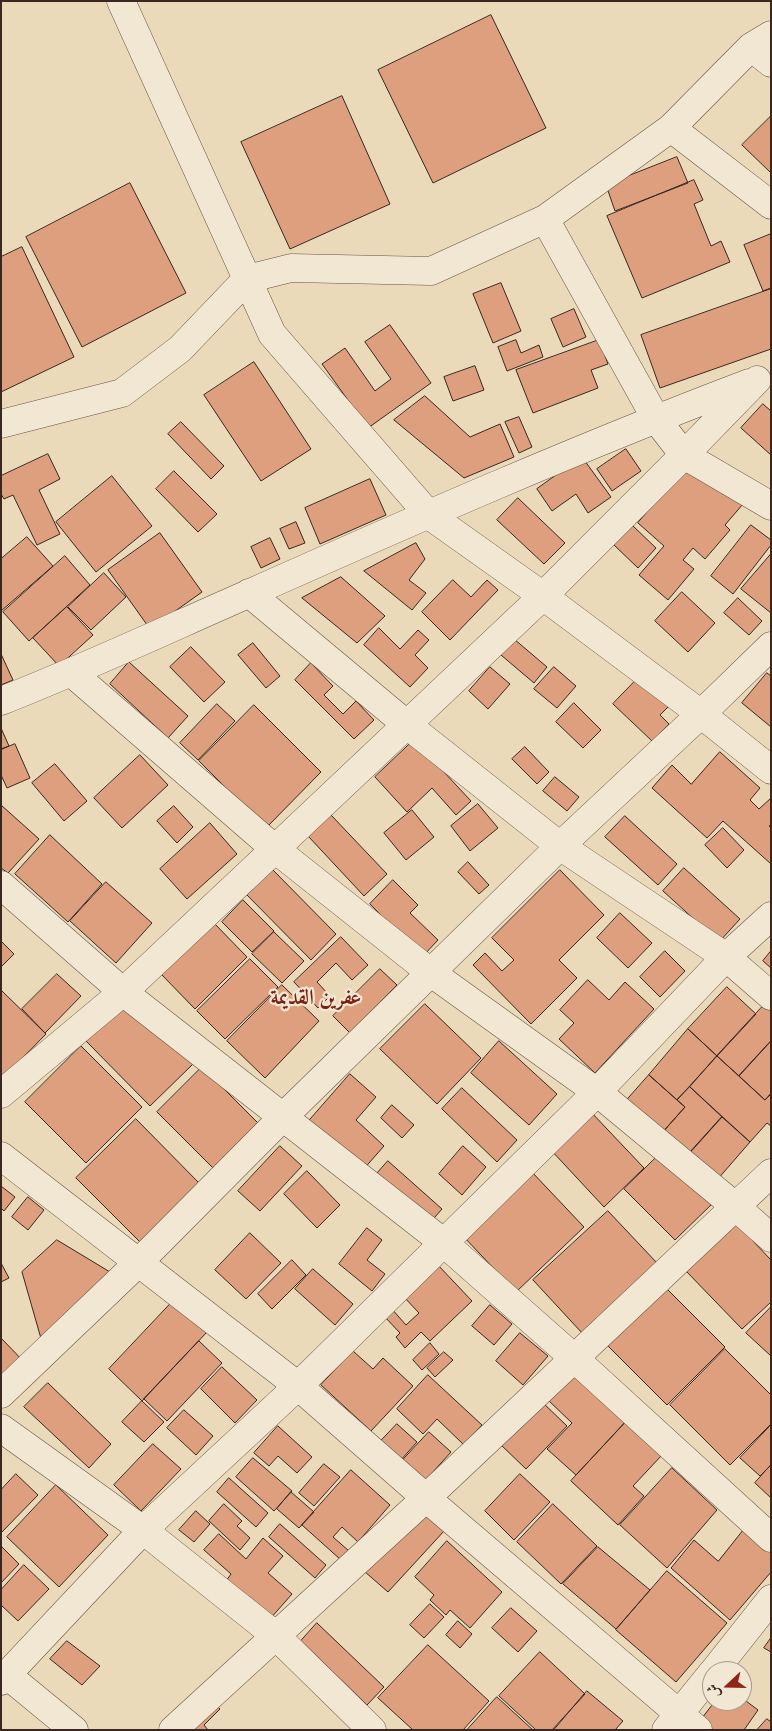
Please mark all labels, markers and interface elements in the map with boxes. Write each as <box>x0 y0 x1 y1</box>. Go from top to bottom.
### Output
district label: عفرين القديمة <box>271 986 361 1012</box>
north arrow <box>702 1661 752 1711</box>
text: ش <box>702 1681 725 1701</box>

